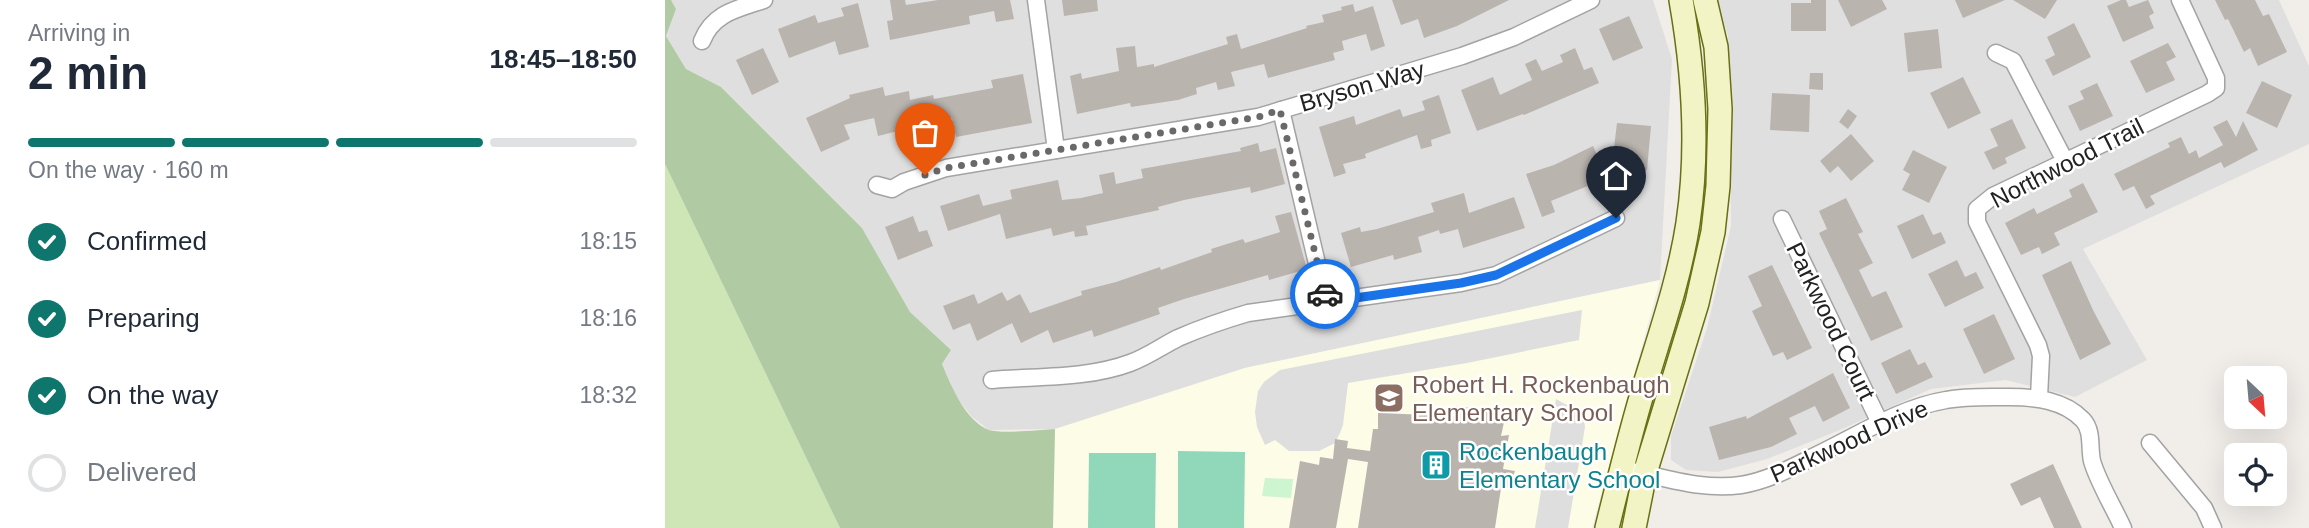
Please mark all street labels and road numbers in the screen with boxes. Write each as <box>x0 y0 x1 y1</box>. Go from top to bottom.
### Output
street label: Bryson Way <box>1297 55 1427 117</box>
street label: Northwood Trail <box>1986 113 2148 213</box>
street label: Parkwood Court <box>1781 238 1881 405</box>
street label: Parkwood Drive <box>1766 394 1932 488</box>

